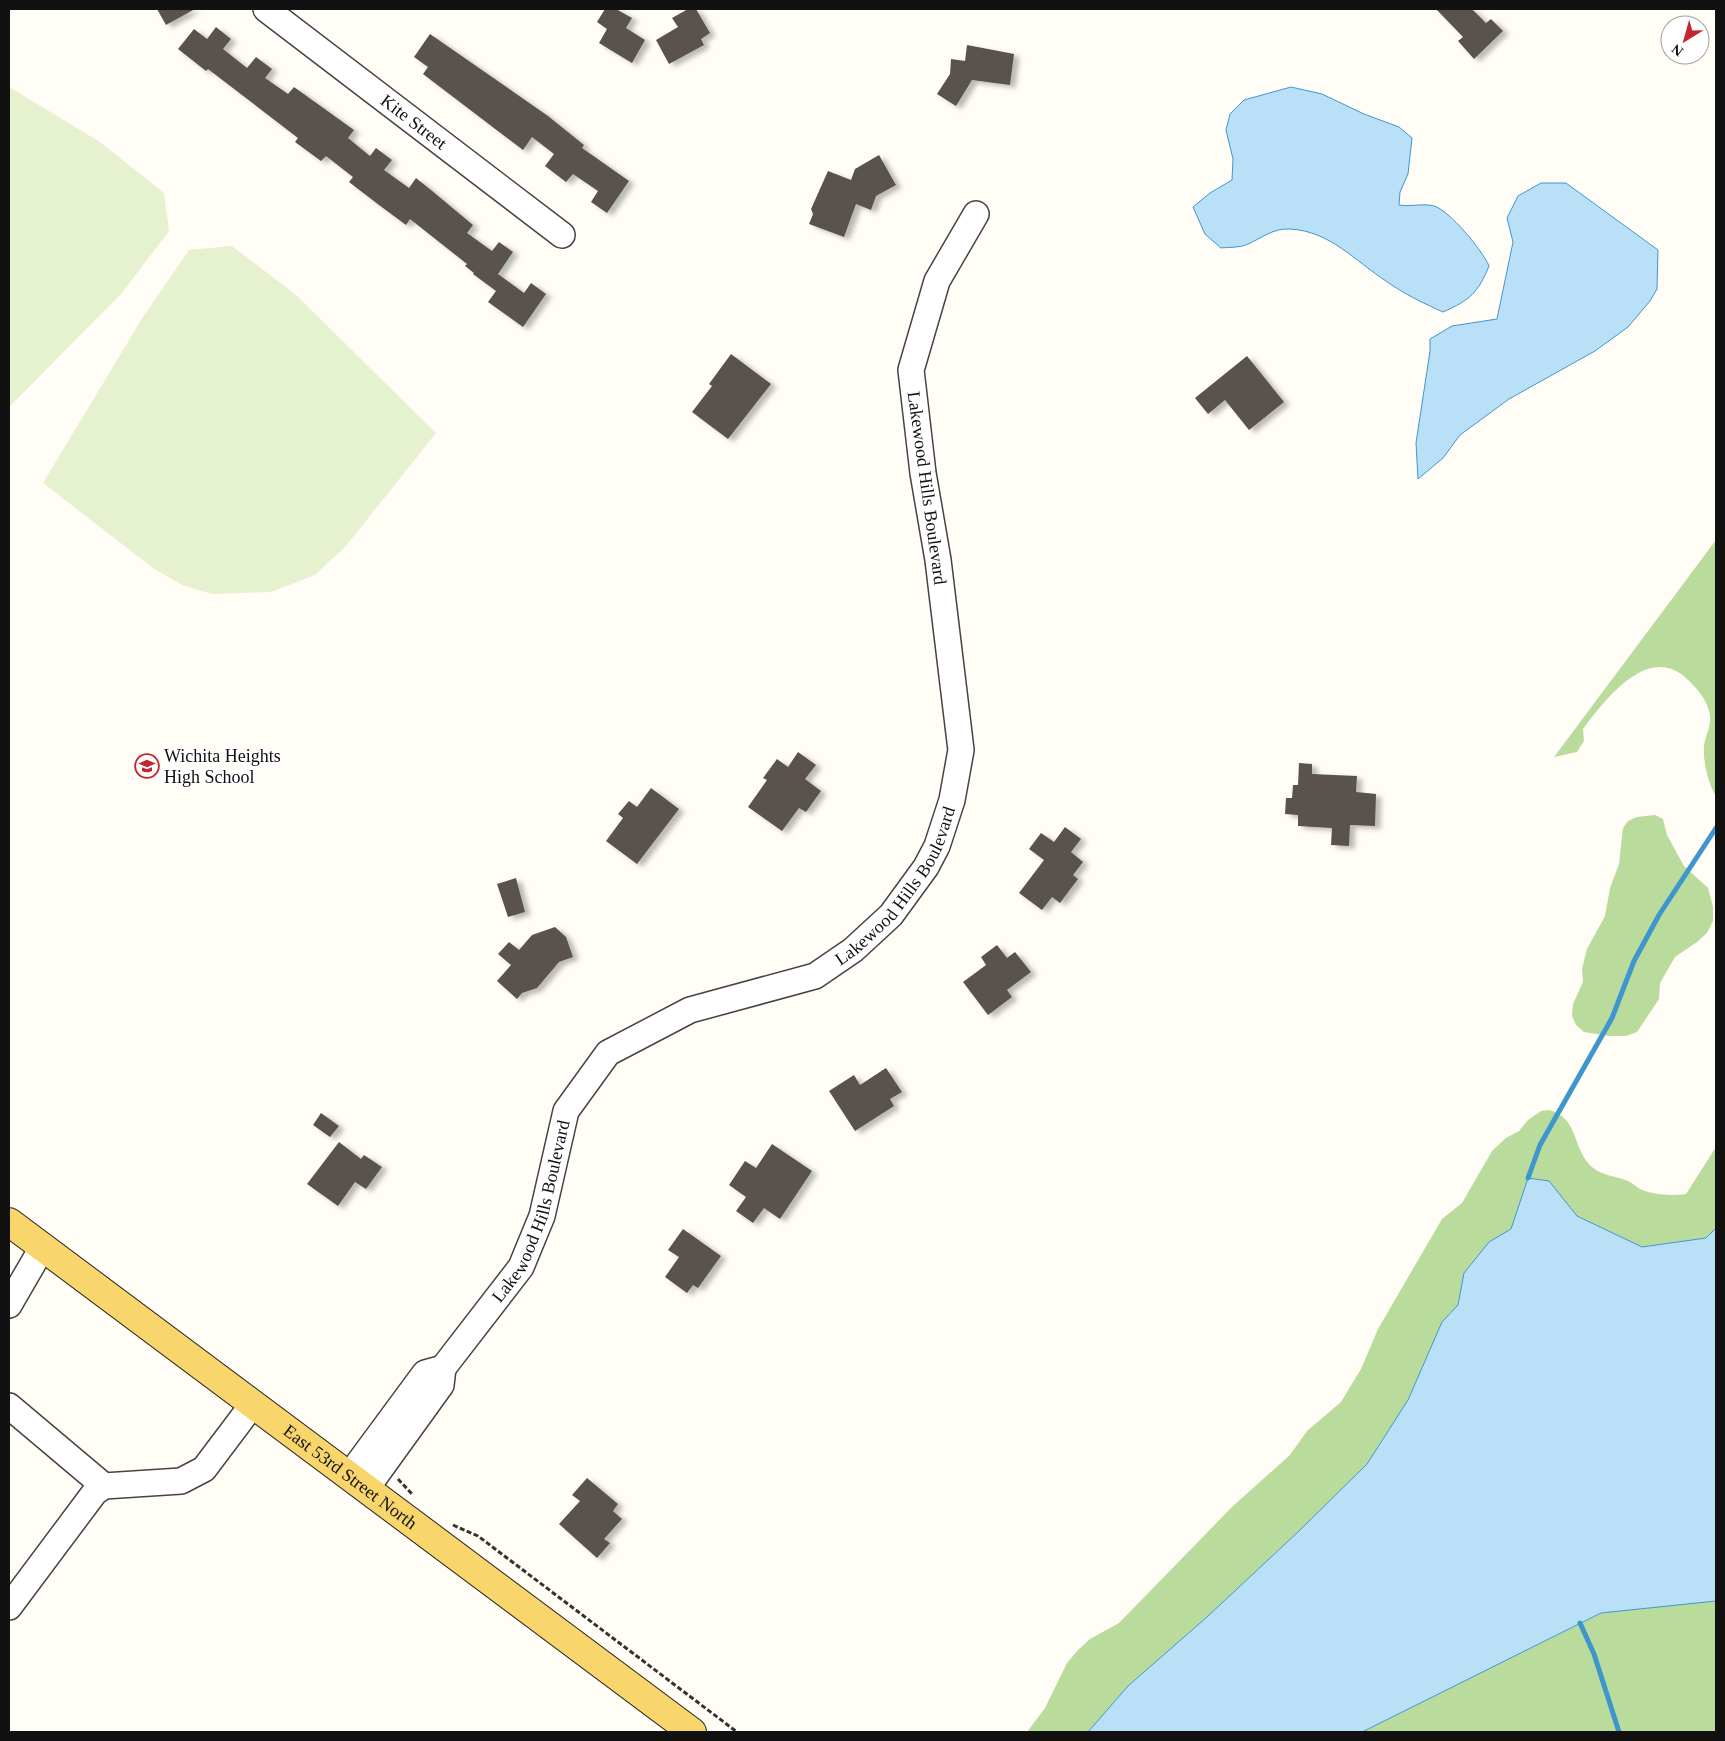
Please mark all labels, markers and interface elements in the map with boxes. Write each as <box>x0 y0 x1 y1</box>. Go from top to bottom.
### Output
north arrow <box>1660 15 1710 65</box>
text: N <box>1669 41 1686 59</box>
street label: Kite Street <box>377 90 451 153</box>
street label: Lakewood Hills Boulevard <box>904 390 950 586</box>
place label: Wichita Heights High School <box>164 746 281 787</box>
school or university icon: Wichita Heights High School <box>134 753 160 779</box>
street label: Lakewood Hills Boulevard <box>831 804 959 969</box>
street label: Lakewood Hills Boulevard <box>488 1118 574 1306</box>
street label: East 53rd Street North <box>280 1421 421 1533</box>

